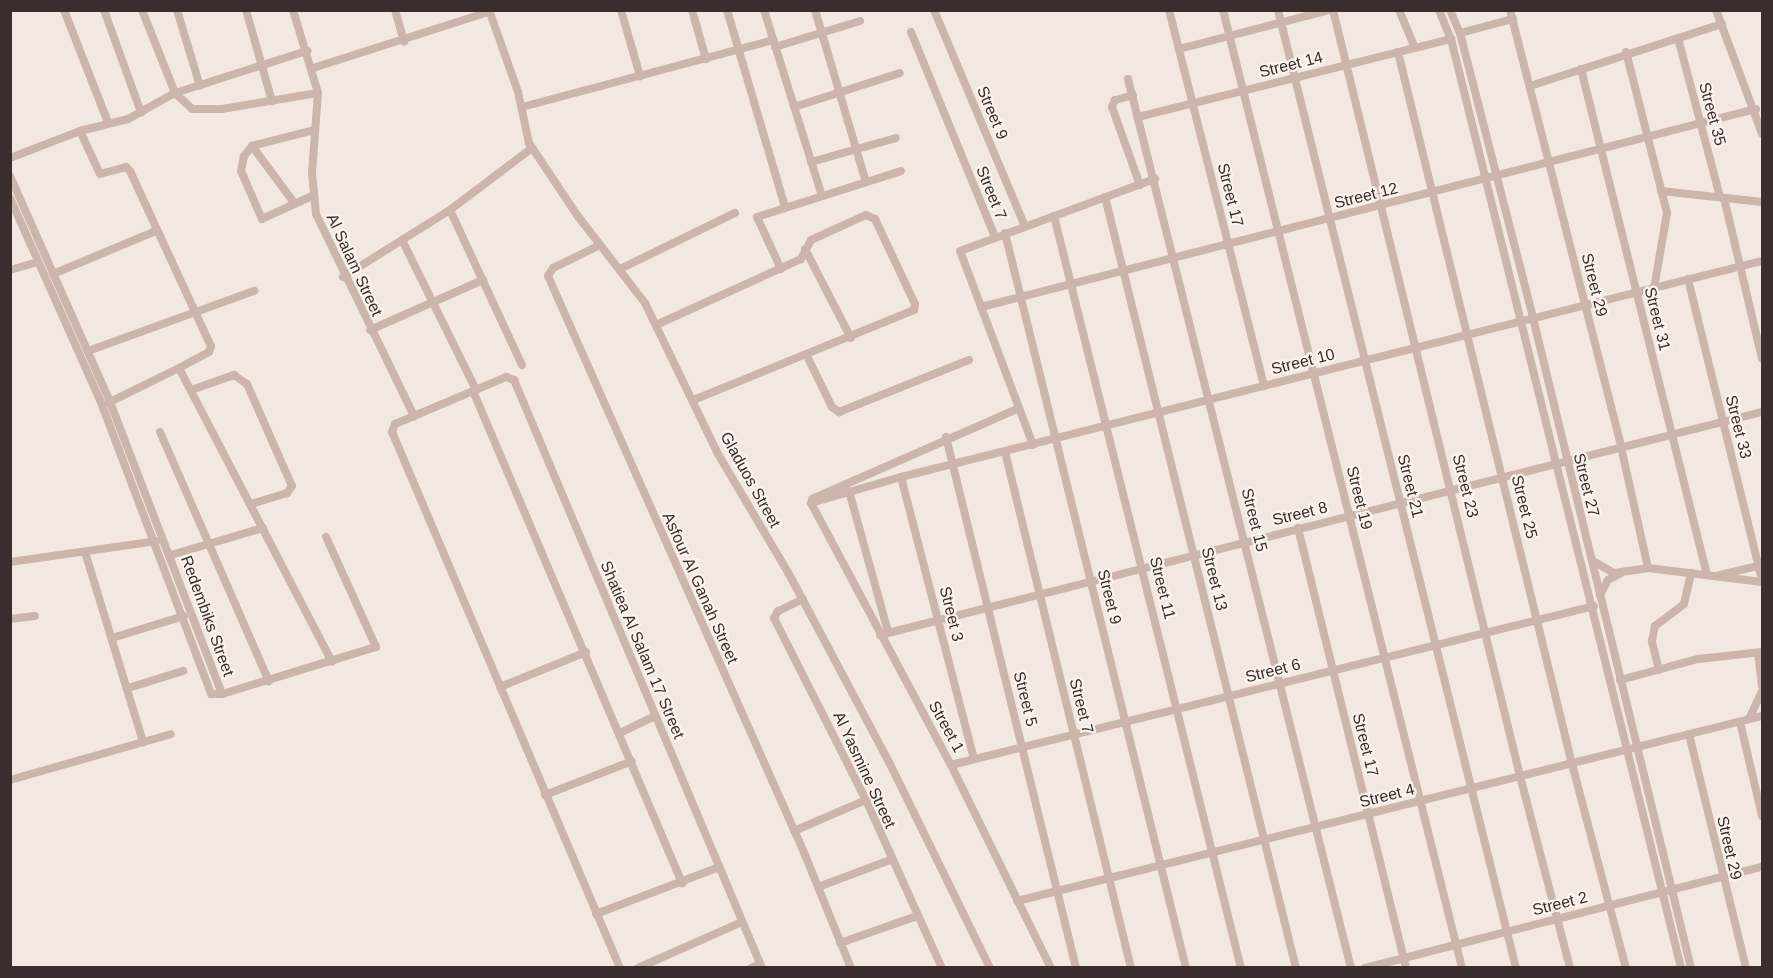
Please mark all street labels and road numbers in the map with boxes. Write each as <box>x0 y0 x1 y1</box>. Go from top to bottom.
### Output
street label: Street 14 <box>1257 48 1325 82</box>
street label: Street 35 <box>1694 80 1730 148</box>
street label: Street 9 <box>972 83 1012 143</box>
street label: Street 17 <box>1213 161 1247 229</box>
street label: Street 7 <box>972 163 1010 223</box>
street label: Street 12 <box>1332 179 1400 213</box>
street label: Al Salam Street <box>322 211 386 319</box>
street label: Street 29 <box>1577 251 1611 319</box>
street label: Street 31 <box>1640 285 1674 353</box>
street label: Street 10 <box>1269 345 1337 379</box>
street label: Street 33 <box>1721 393 1755 461</box>
street label: Gladuos Street <box>716 429 784 531</box>
street label: Street 27 <box>1569 451 1603 519</box>
street label: Street 21 <box>1393 452 1427 520</box>
street label: Street 23 <box>1448 452 1482 520</box>
street label: Street 19 <box>1342 464 1376 532</box>
street label: Street 25 <box>1507 473 1541 541</box>
street label: Street 15 <box>1237 486 1271 554</box>
street label: Street 8 <box>1270 498 1330 530</box>
street label: Asfour Al Ganah Street <box>658 509 742 667</box>
street label: Street 13 <box>1197 545 1231 613</box>
street label: Redembiks Street <box>176 553 238 679</box>
street label: Street 11 <box>1145 555 1179 621</box>
street label: Shatiea Al Salam 17 Street <box>596 558 688 742</box>
street label: Street 9 <box>1093 567 1125 627</box>
street label: Street 3 <box>935 584 967 644</box>
street label: Street 6 <box>1243 655 1303 687</box>
street label: Street 5 <box>1009 669 1041 729</box>
street label: Street 7 <box>1065 676 1097 736</box>
street label: Street 1 <box>924 698 968 756</box>
street label: Al Yasmine Street <box>828 708 900 832</box>
street label: Street 17 <box>1348 711 1382 779</box>
street label: Street 4 <box>1357 780 1417 812</box>
street label: Street 29 <box>1712 814 1746 882</box>
street label: Street 2 <box>1530 888 1590 920</box>

